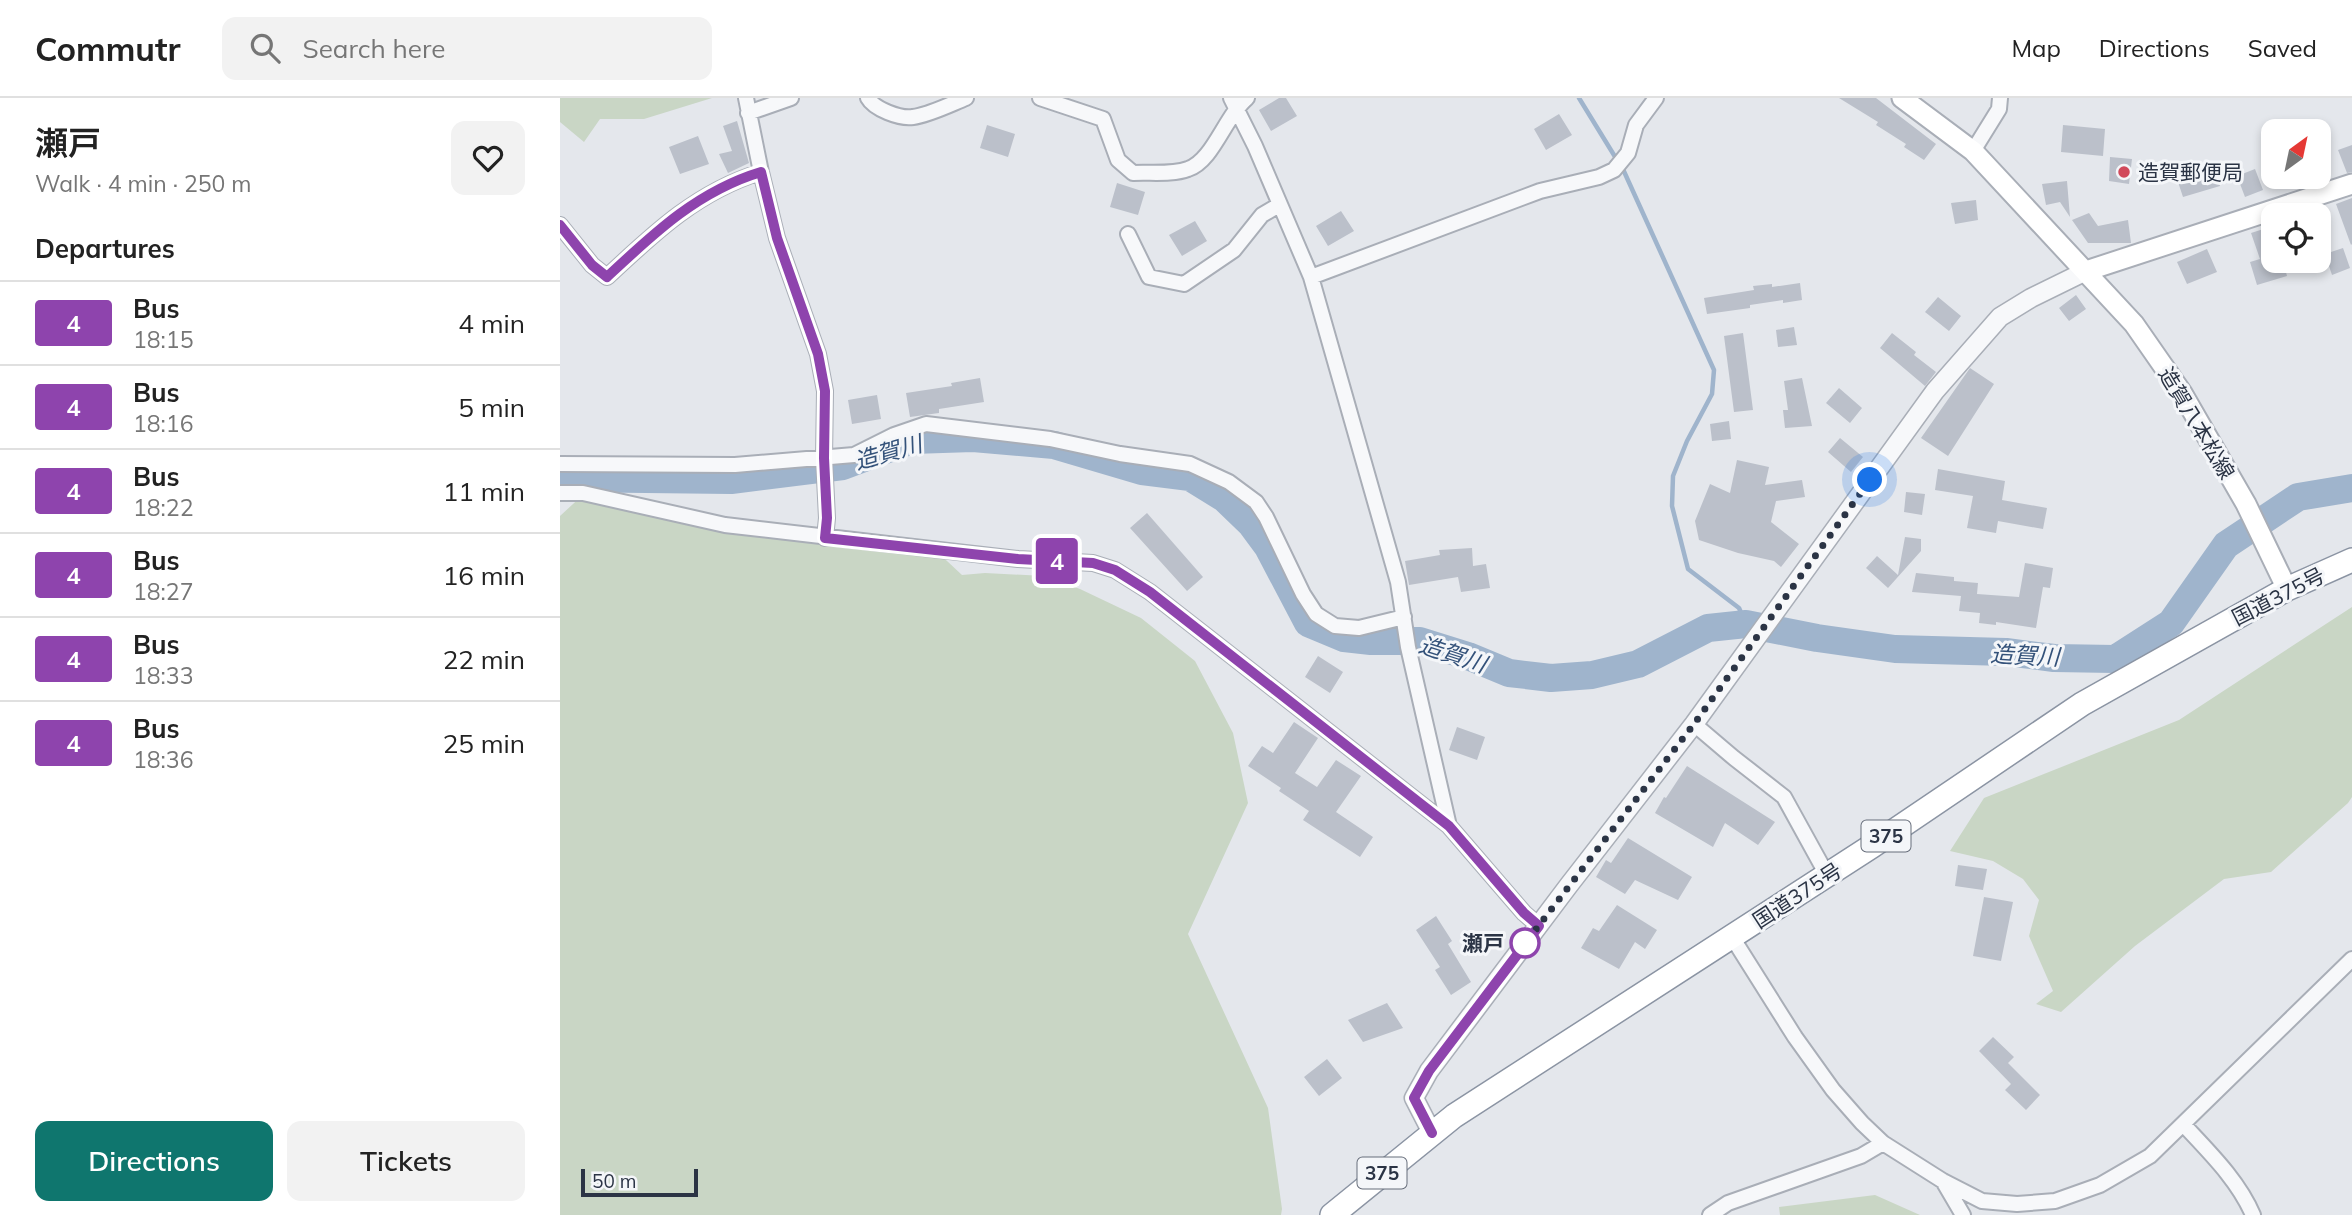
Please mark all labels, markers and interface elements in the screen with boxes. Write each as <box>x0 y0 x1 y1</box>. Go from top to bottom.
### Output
search box <box>222 17 712 80</box>
text: Commutr <box>35 28 180 69</box>
icon: search <box>246 29 284 67</box>
text: Search here <box>302 32 445 65</box>
text: Map <box>2011 33 2061 63</box>
text: Directions <box>2099 33 2210 63</box>
text: Saved <box>2248 33 2317 63</box>
north arrow <box>2261 119 2331 189</box>
map controls <box>2261 119 2331 273</box>
button: heart <box>451 121 525 195</box>
text: 瀬戸 <box>35 122 101 163</box>
place label: 造賀郵便局 <box>2138 159 2243 185</box>
marker: 造賀郵便局 <box>2116 164 2132 180</box>
text: Walk · 4 min · 250 m <box>35 169 252 198</box>
button: locate <box>2261 203 2331 273</box>
text: Departures <box>35 232 175 265</box>
text: Bus <box>133 292 179 325</box>
text: 4 min <box>458 307 525 340</box>
text: 4 <box>66 308 81 338</box>
text: 18:15 <box>133 325 193 354</box>
street label: 造賀八本松線 <box>2153 362 2241 484</box>
text: Bus <box>133 376 179 409</box>
text: 5 min <box>458 391 525 424</box>
text: 4 <box>66 392 81 422</box>
text: 18:16 <box>133 409 193 438</box>
water label: 造賀川 <box>851 428 928 475</box>
text: Bus <box>133 460 179 493</box>
your location <box>1852 462 1887 497</box>
text: 11 min <box>443 475 525 508</box>
text: 4 <box>66 476 81 506</box>
text: 18:22 <box>133 493 193 522</box>
line badge: 4 <box>1034 538 1080 584</box>
text: Bus <box>133 544 179 577</box>
text: 4 <box>1050 546 1064 576</box>
text: 16 min <box>443 559 525 592</box>
text: 4 <box>66 560 81 590</box>
street label: 国道375号 <box>2227 562 2329 630</box>
text: 18:27 <box>133 577 193 606</box>
text: Bus <box>133 628 179 661</box>
water label: 造賀川 <box>1416 630 1493 679</box>
water label: 造賀川 <box>1990 639 2063 671</box>
text: 22 min <box>443 643 525 676</box>
text: 4 <box>66 644 81 674</box>
text: 18:33 <box>133 661 193 690</box>
text: Bus <box>133 712 179 745</box>
text: 25 min <box>443 727 525 760</box>
text: 4 <box>66 728 81 758</box>
text: 18:36 <box>133 745 193 774</box>
road number: 375 <box>1862 820 1910 852</box>
street label: 国道375号 <box>1748 857 1846 933</box>
marker: 瀬戸 <box>1510 928 1540 958</box>
place label: 瀬戸 <box>1462 930 1504 956</box>
button: Directions <box>35 1121 273 1201</box>
button: Tickets <box>287 1121 525 1201</box>
road number: 375 <box>1358 1158 1406 1189</box>
scale bar <box>581 1166 698 1198</box>
text: 50 m <box>592 1169 636 1193</box>

